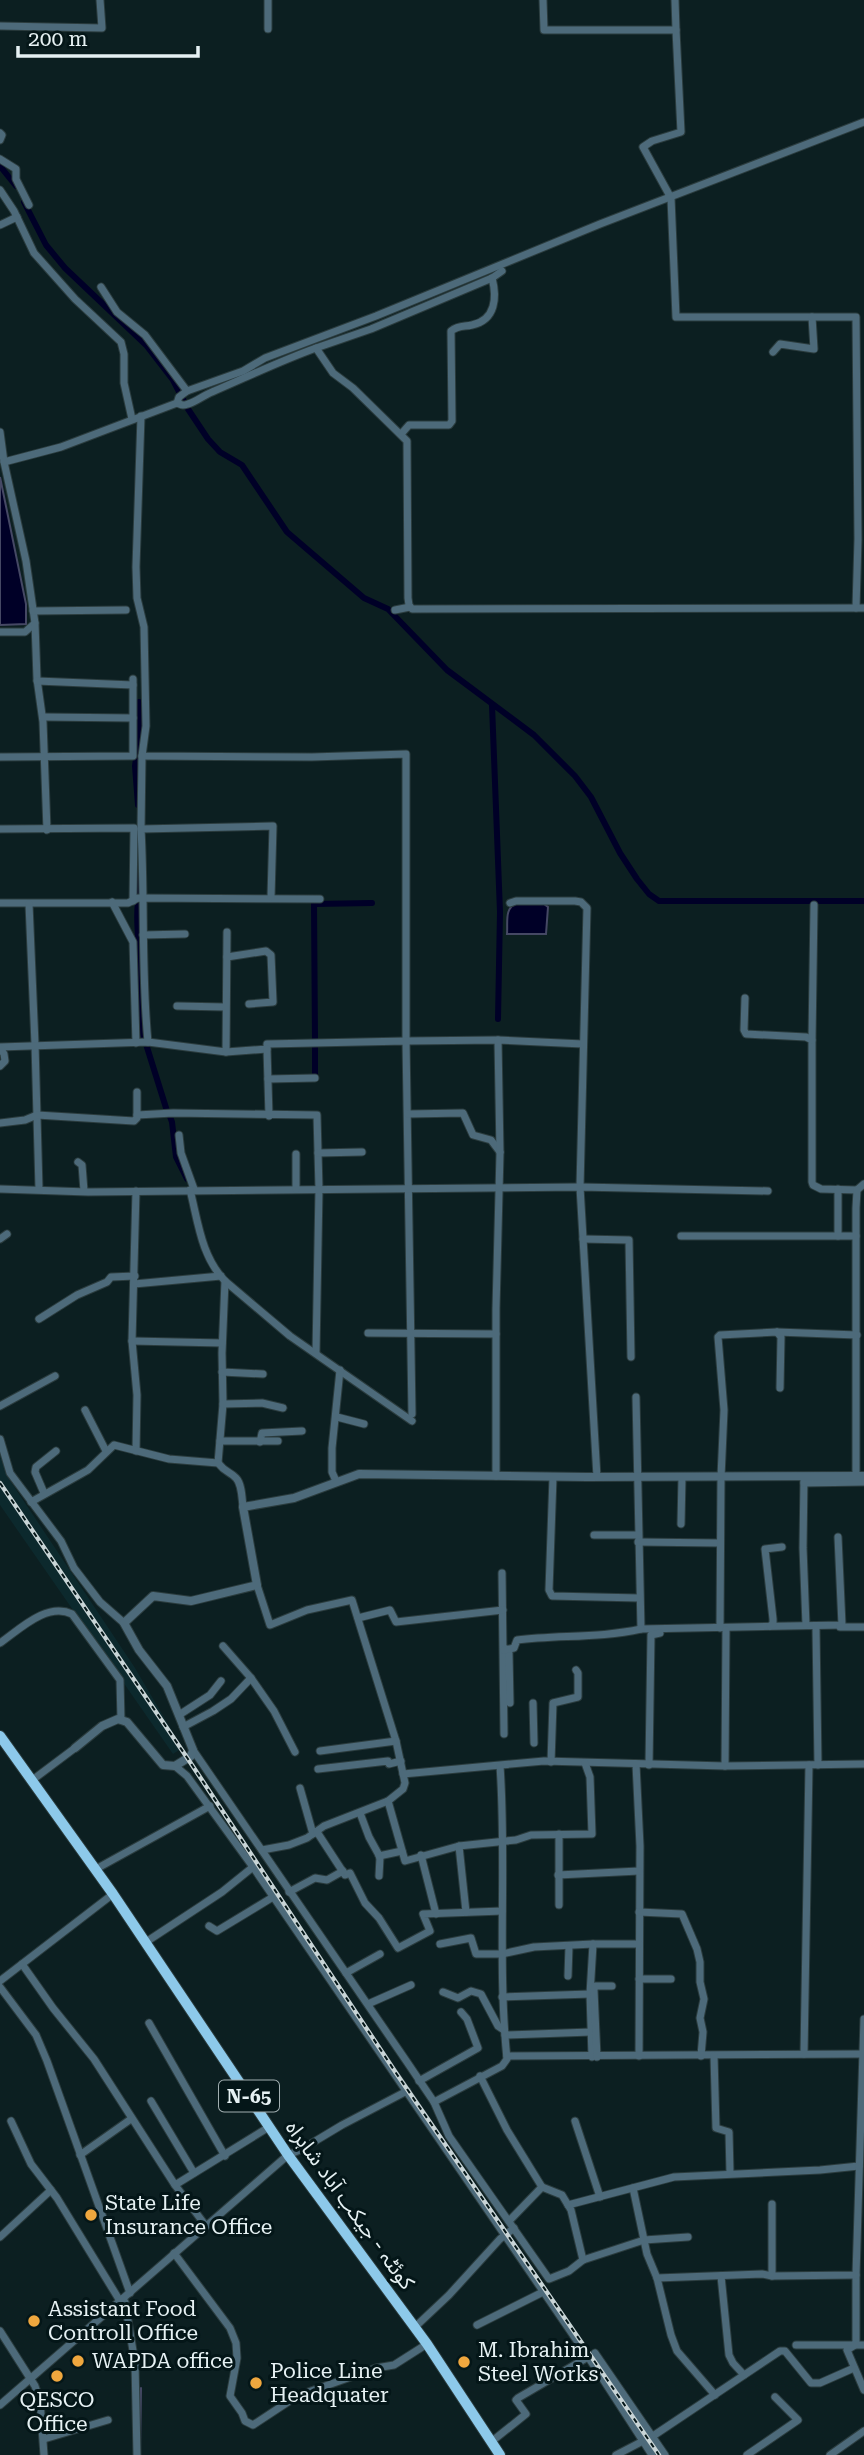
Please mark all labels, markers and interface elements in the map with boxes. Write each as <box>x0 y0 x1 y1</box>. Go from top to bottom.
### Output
scale bar <box>18 14 198 58</box>
text: 200 m <box>28 27 88 51</box>
road number: N-65 <box>219 2080 279 2112</box>
street label: کوئٹہ - جیکب آباد شاہراہ <box>281 2116 419 2294</box>
place label: State Life Insurance Office <box>105 2191 272 2239</box>
marker: State Life Insurance Office <box>83 2207 99 2223</box>
place label: Assistant Food Controll Office <box>48 2297 198 2345</box>
marker: Assistant Food Controll Office <box>26 2313 42 2329</box>
place label: M. Ibrahim Steel Works <box>478 2338 598 2386</box>
place label: WAPDA office <box>92 2349 233 2373</box>
marker: WAPDA office <box>70 2353 86 2369</box>
marker: M. Ibrahim Steel Works <box>456 2354 472 2370</box>
place label: Police Line Headquater <box>270 2359 389 2407</box>
marker: QESCO Office <box>49 2368 65 2384</box>
marker: Police Line Headquater <box>248 2375 264 2391</box>
place label: QESCO Office <box>20 2388 94 2436</box>

